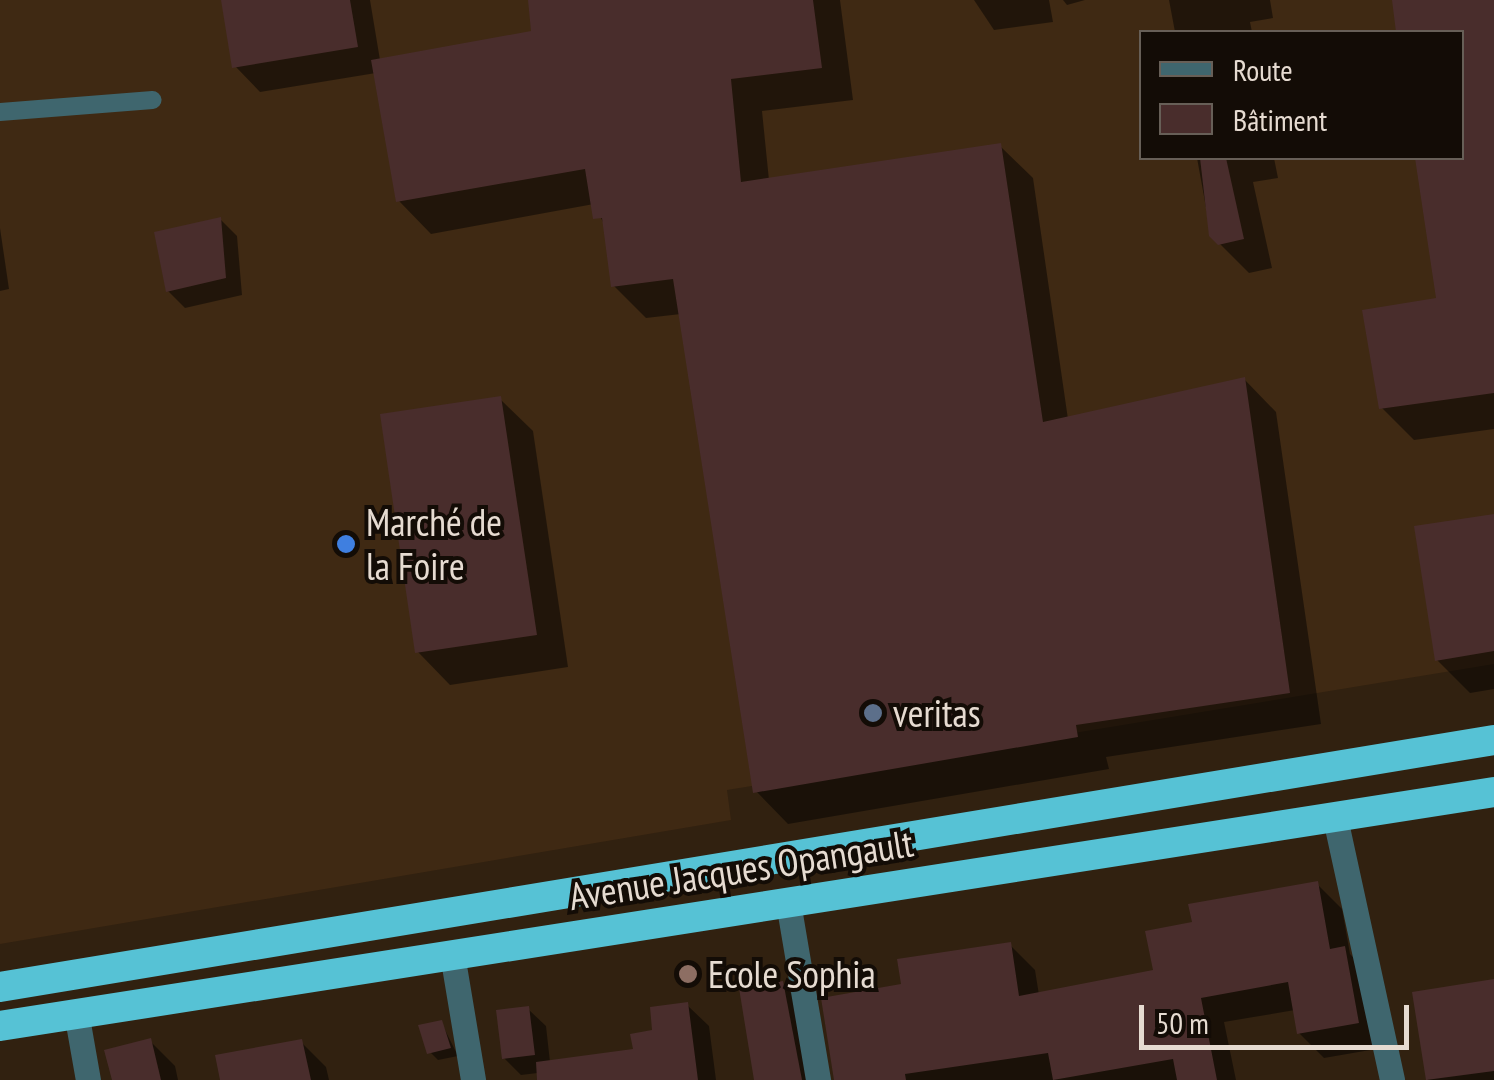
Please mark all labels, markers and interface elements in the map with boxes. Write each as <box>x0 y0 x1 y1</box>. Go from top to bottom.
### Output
legend <box>1139 30 1464 160</box>
text: Route <box>1233 50 1293 89</box>
text: Bâtiment <box>1233 100 1327 139</box>
place label: Marché de la Foire <box>366 499 502 588</box>
marker: Marché de la Foire <box>335 533 357 555</box>
place label: veritas <box>893 690 981 736</box>
marker: veritas <box>862 702 884 724</box>
street label: Avenue Jacques Opangault <box>566 819 916 919</box>
place label: Ecole Sophia <box>708 951 876 997</box>
marker: Ecole Sophia <box>677 963 699 985</box>
scale bar <box>1144 985 1414 1047</box>
text: 50 m <box>1156 1003 1209 1042</box>

